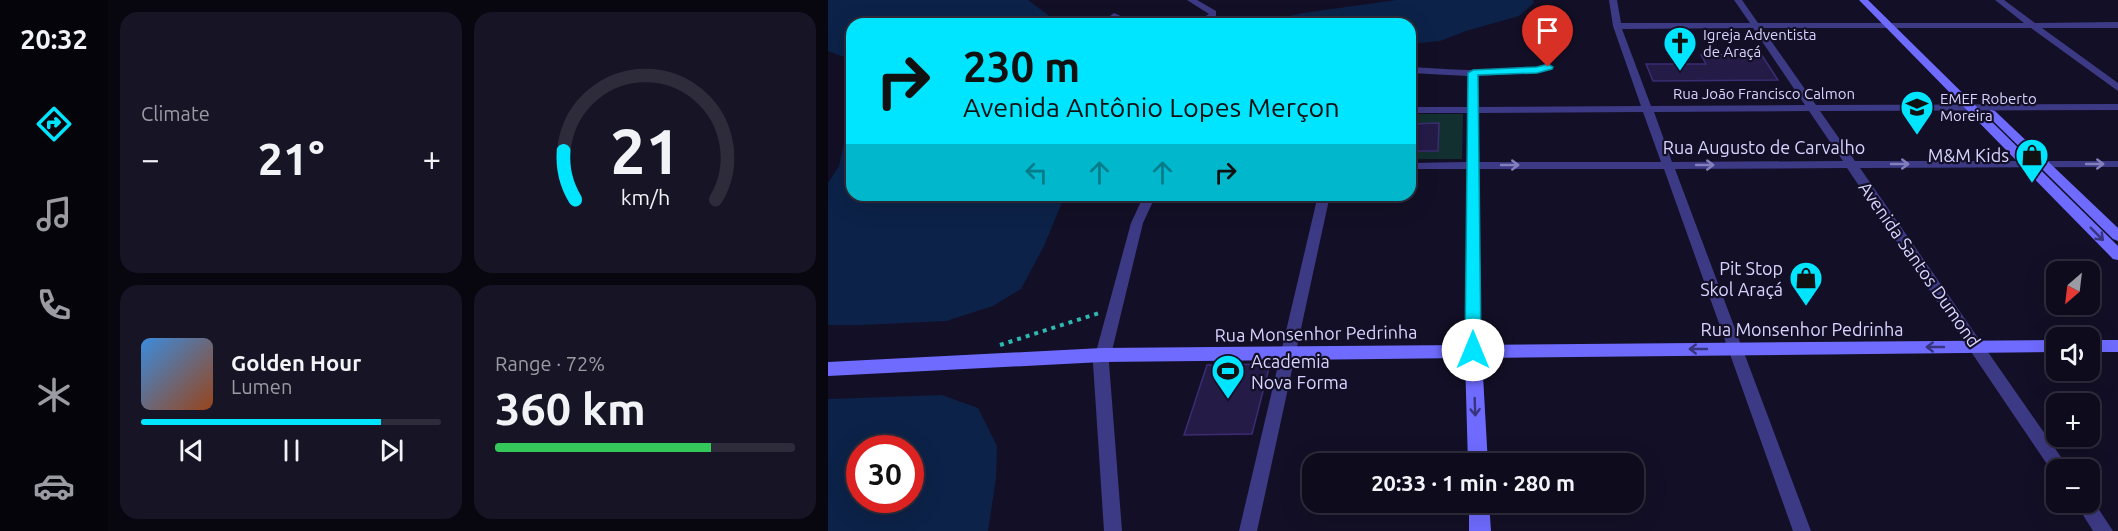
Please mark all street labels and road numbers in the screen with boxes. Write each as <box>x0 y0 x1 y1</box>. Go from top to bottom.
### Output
street label: Rua João Francisco Calmon <box>1673 85 1855 102</box>
street label: Rua Augusto de Carvalho <box>1663 137 1865 157</box>
street label: Avenida Santos Dumond <box>1855 178 1985 350</box>
street label: Rua Monsenhor Pedrinha <box>1701 319 1903 339</box>
street label: Rua Monsenhor Pedrinha <box>1214 321 1418 345</box>

